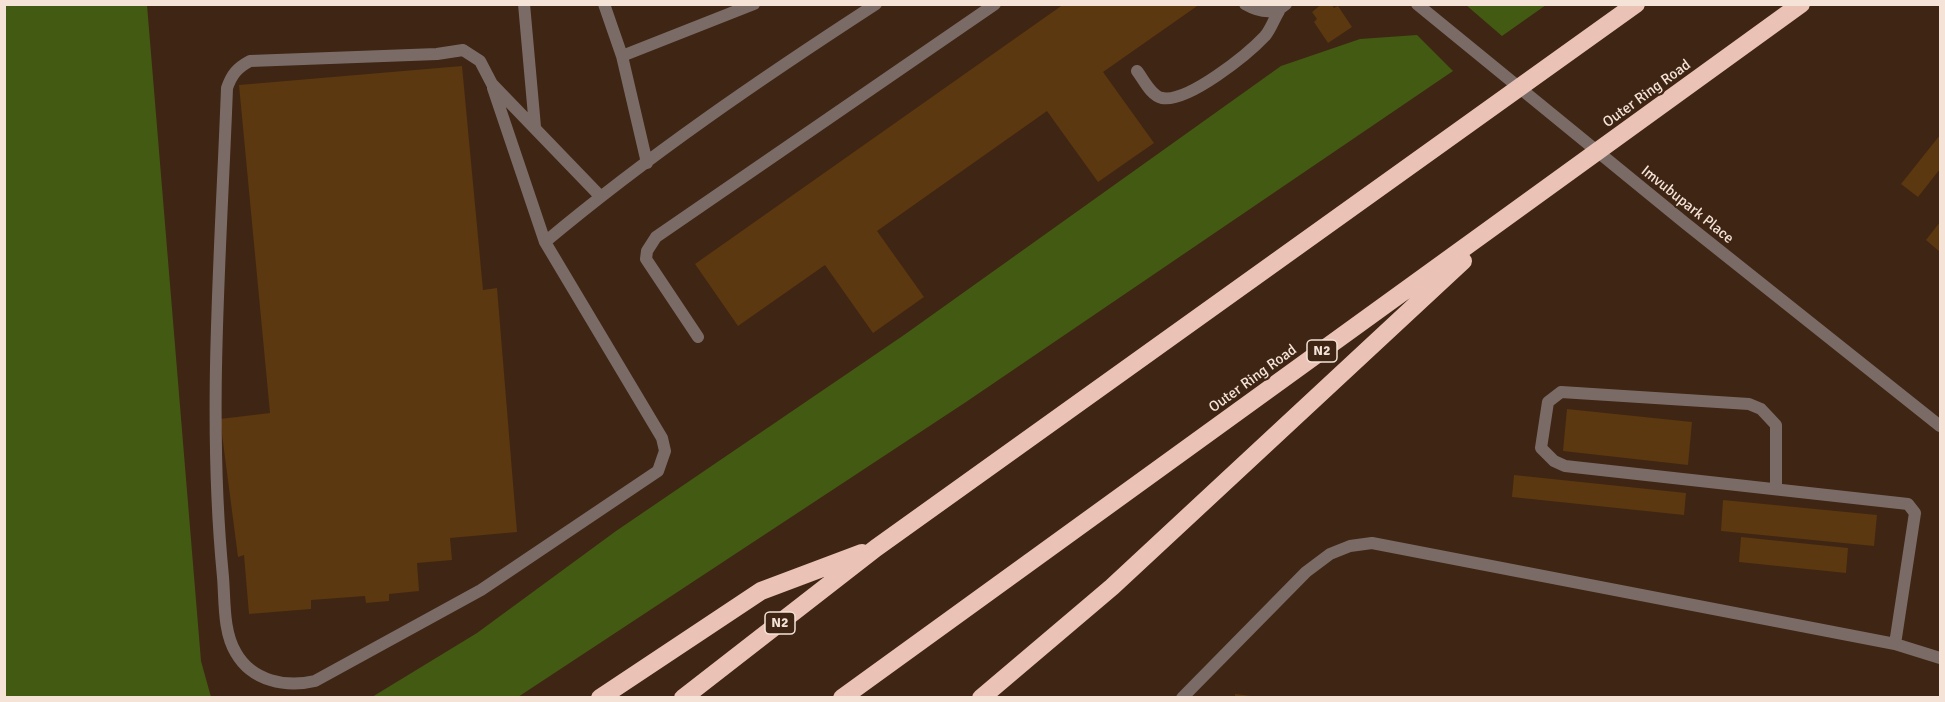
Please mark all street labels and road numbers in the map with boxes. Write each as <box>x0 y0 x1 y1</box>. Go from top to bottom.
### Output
street label: Outer Ring Road <box>1600 56 1694 132</box>
street label: Imvubupark Place <box>1637 162 1737 248</box>
road number: N2 <box>1307 340 1337 362</box>
street label: Outer Ring Road <box>1206 341 1300 417</box>
road number: N2 <box>765 612 795 634</box>

